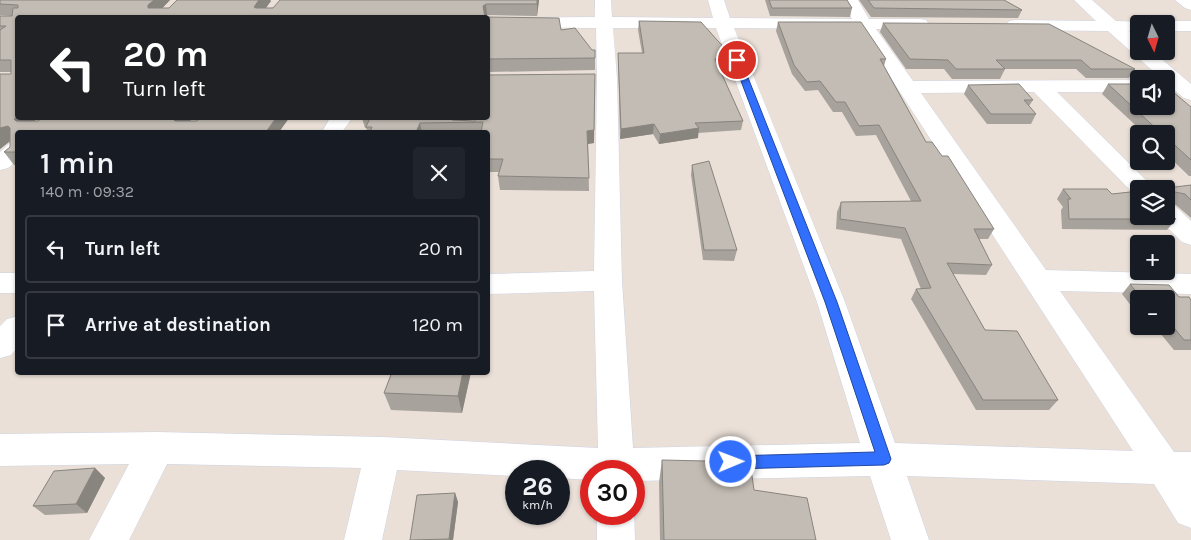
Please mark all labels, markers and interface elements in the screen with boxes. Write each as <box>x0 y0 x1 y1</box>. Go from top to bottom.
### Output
north arrow <box>1130 15 1175 60</box>
map controls <box>1130 15 1175 335</box>
text: 20 m <box>123 34 208 75</box>
icon: left <box>40 35 105 100</box>
pin <box>716 39 758 81</box>
icon: arrive <box>723 46 751 74</box>
button: sound <box>1130 70 1175 115</box>
text: Turn left <box>123 76 206 102</box>
button: search <box>1130 125 1175 170</box>
text: 1 min <box>40 145 114 181</box>
button: close <box>413 147 465 199</box>
button: layers <box>1130 180 1175 225</box>
text: 140 m · 09:32 <box>40 182 134 201</box>
icon: left <box>42 235 70 263</box>
button: + <box>1130 235 1175 280</box>
text: Turn left <box>85 238 160 260</box>
text: 20 m <box>418 238 463 260</box>
button: − <box>1130 290 1175 335</box>
icon: arrive <box>42 311 70 339</box>
text: Arrive at destination <box>85 314 271 336</box>
text: 120 m <box>412 314 463 336</box>
position arrow <box>704 435 756 487</box>
speed limit sign: 30 <box>580 460 645 525</box>
text: 26 <box>522 472 553 501</box>
text: km/h <box>522 498 553 512</box>

